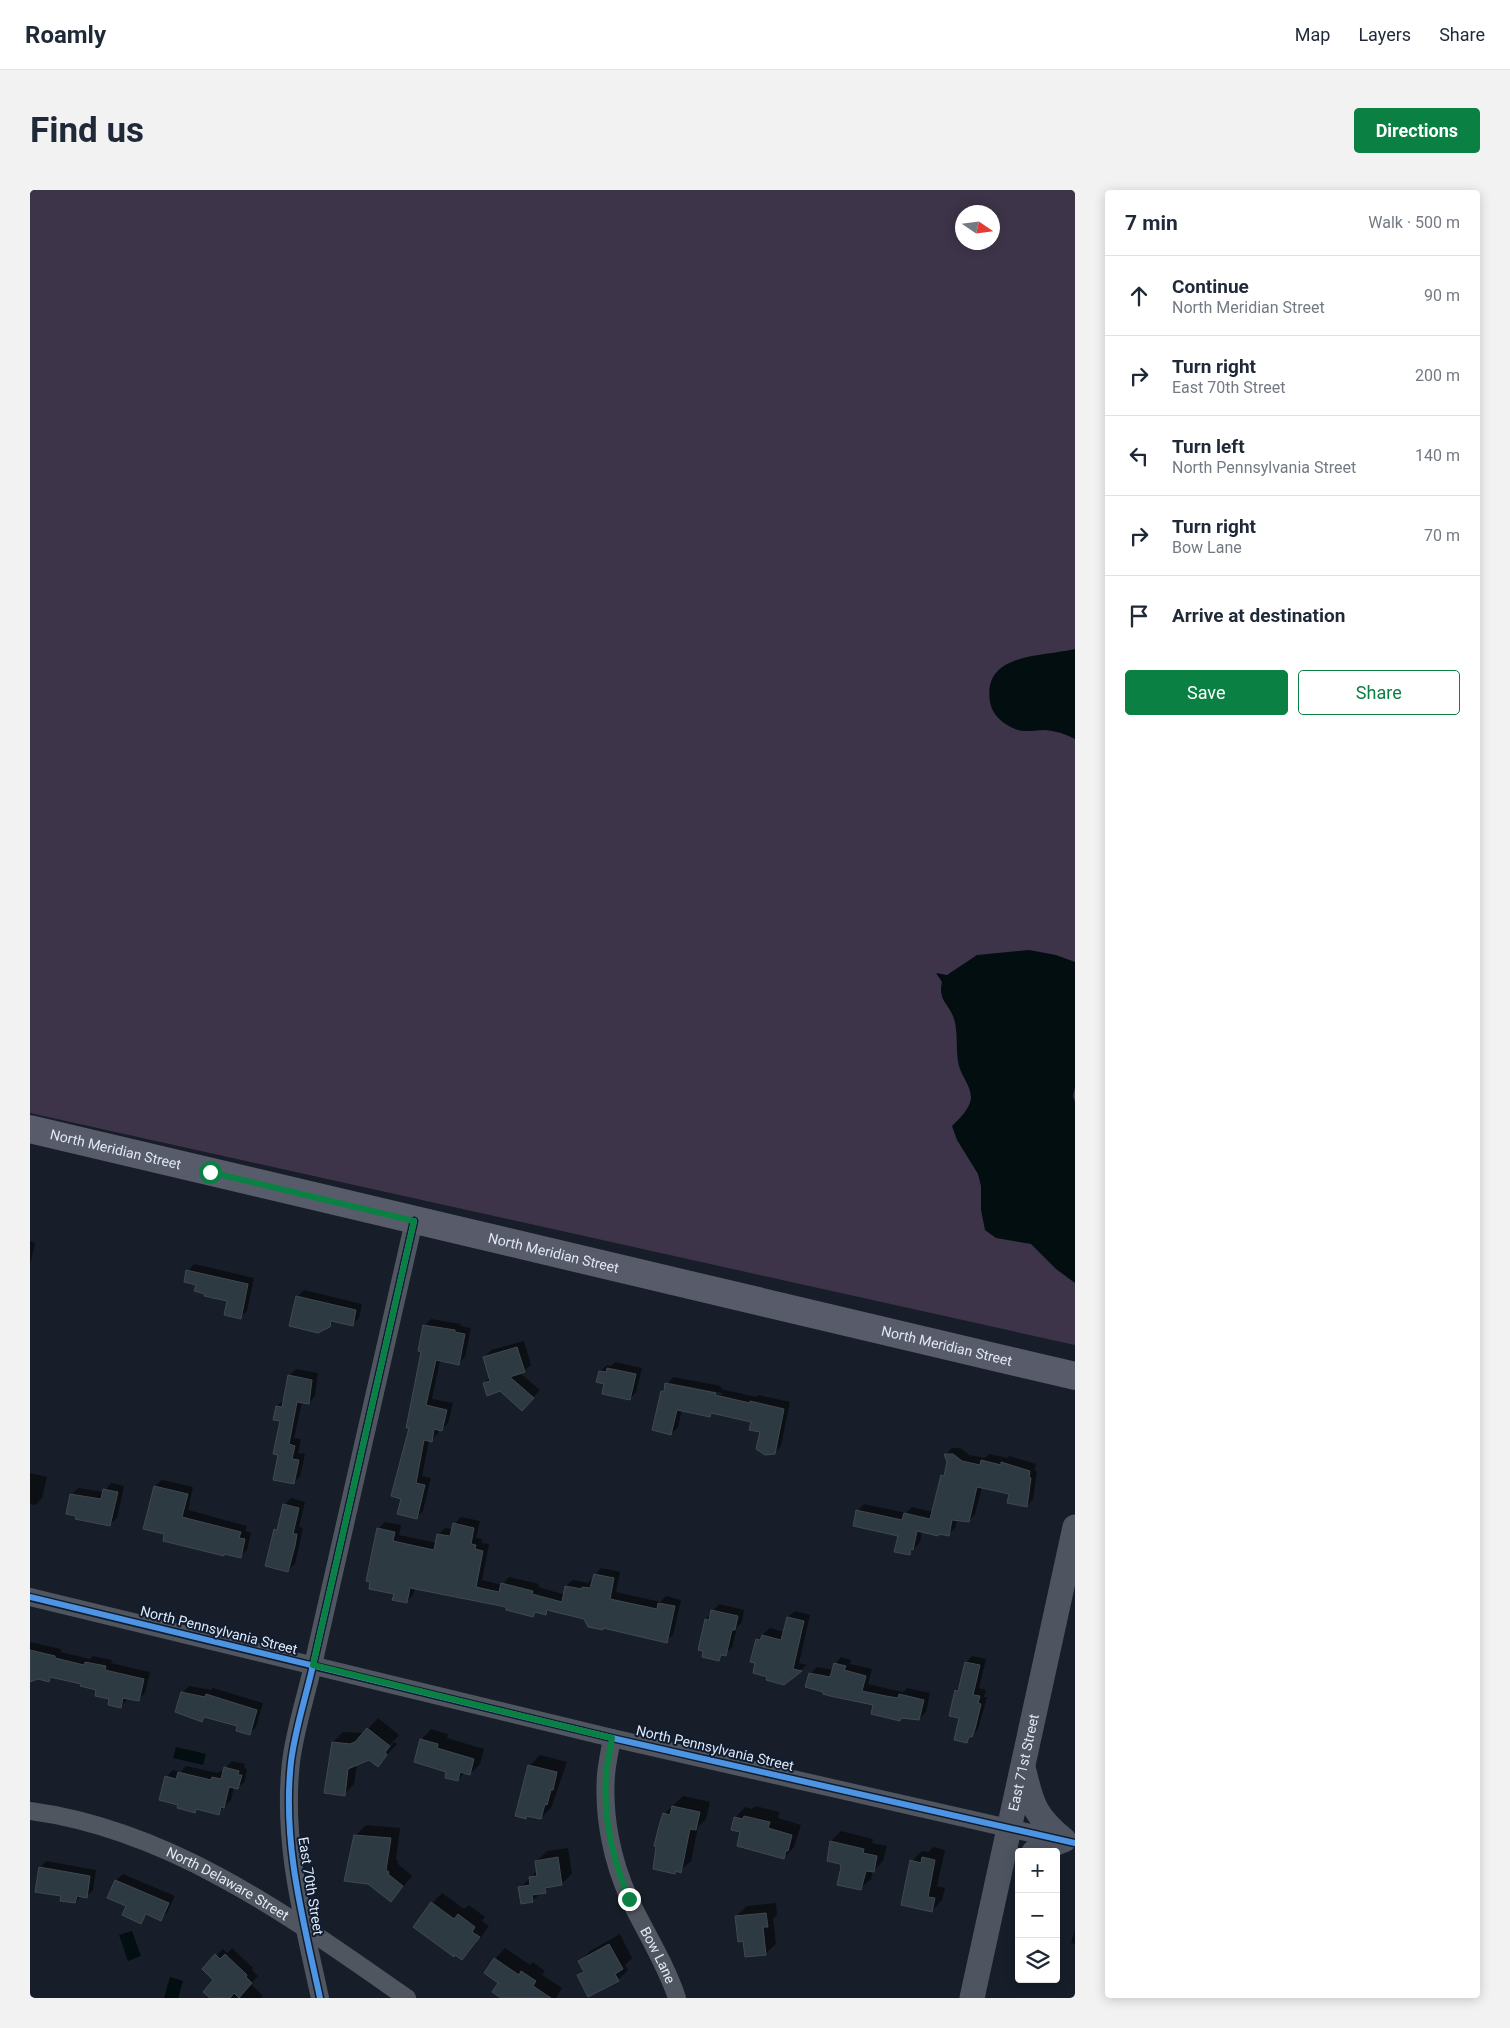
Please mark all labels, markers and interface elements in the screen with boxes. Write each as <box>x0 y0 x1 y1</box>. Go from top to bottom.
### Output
text: Roamly <box>25 21 106 49</box>
text: Map <box>1295 24 1330 45</box>
text: Layers <box>1358 24 1411 45</box>
text: Share <box>1439 24 1485 45</box>
button: Directions <box>1354 108 1480 153</box>
text: Find us <box>30 110 144 151</box>
north arrow <box>955 205 1000 250</box>
text: 7 min <box>1125 211 1178 235</box>
text: Walk · 500 m <box>1368 213 1460 232</box>
text: Continue <box>1172 275 1249 298</box>
icon: ahead <box>1125 282 1153 310</box>
text: 90 m <box>1424 286 1460 305</box>
text: North Meridian Street <box>1172 298 1325 317</box>
text: Turn right <box>1172 355 1256 378</box>
icon: right <box>1125 362 1153 390</box>
text: 200 m <box>1415 366 1460 385</box>
text: East 70th Street <box>1172 378 1285 397</box>
text: Turn left <box>1172 435 1245 458</box>
icon: left <box>1125 442 1153 470</box>
text: 140 m <box>1415 446 1460 465</box>
text: North Pennsylvania Street <box>1172 458 1356 477</box>
text: Turn right <box>1172 515 1256 538</box>
icon: right <box>1125 522 1153 550</box>
text: 70 m <box>1424 526 1460 545</box>
text: Bow Lane <box>1172 538 1242 557</box>
icon: arrive <box>1125 602 1153 630</box>
text: Arrive at destination <box>1172 604 1345 627</box>
button: Save <box>1125 670 1288 715</box>
button: Share <box>1298 670 1460 715</box>
street label: North Meridian Street <box>49 1126 183 1173</box>
route start <box>199 1161 222 1184</box>
street label: North Meridian Street <box>487 1230 621 1276</box>
street label: North Meridian Street <box>880 1323 1014 1369</box>
street label: North Pennsylvania Street <box>139 1603 300 1657</box>
street label: East 71st Street <box>1005 1712 1042 1813</box>
street label: North Pennsylvania Street <box>635 1722 796 1774</box>
street label: East 70th Street <box>295 1836 327 1937</box>
street label: North Delaware Street <box>164 1844 292 1924</box>
map controls <box>1015 1848 1060 1983</box>
button: + <box>1015 1848 1060 1893</box>
route end <box>618 1888 641 1911</box>
button: − <box>1015 1893 1060 1938</box>
street label: Bow Lane <box>637 1924 679 1986</box>
button: layers <box>1015 1938 1060 1983</box>

